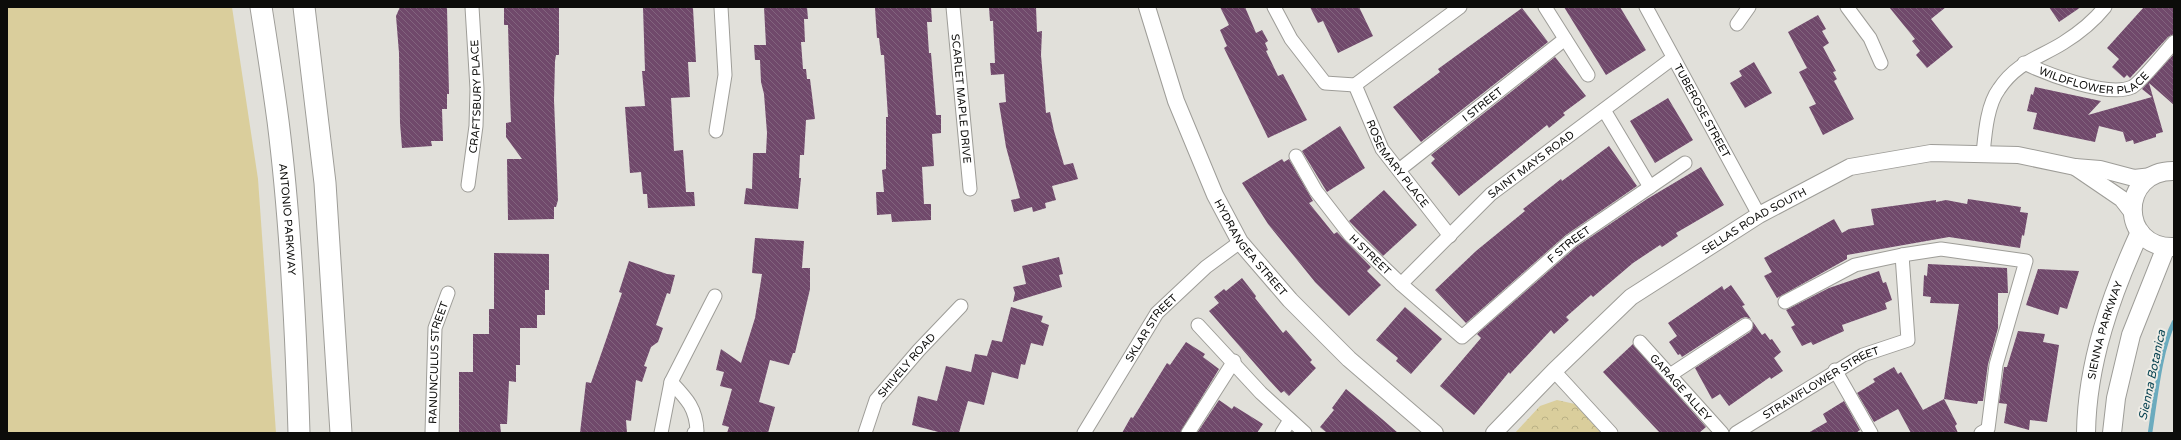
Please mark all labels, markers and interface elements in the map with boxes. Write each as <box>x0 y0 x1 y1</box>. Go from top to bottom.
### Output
street label: SCARLET MAPLE DRIVE <box>949 33 974 164</box>
street label: CRAFTSBURY PLACE <box>466 39 484 154</box>
street label: WILDFLOWER PLACE <box>2034 61 2150 75</box>
street label: TUBEROSE STREET <box>1672 62 1733 160</box>
text: WILDFLOWER PLACE <box>2037 64 2151 96</box>
street label: I STREET <box>1459 84 1505 124</box>
street label: ROSEMARY PLACE <box>1364 118 1432 210</box>
street label: SAINT MAYS ROAD <box>1485 128 1577 201</box>
street label: ANTONIO PARKWAY <box>276 163 299 276</box>
street label: SELLAS ROAD SOUTH <box>1699 185 1808 256</box>
street label: HYDRANGEA STREET <box>1212 197 1290 299</box>
street label: F STREET <box>1545 223 1593 265</box>
street label: H STREET <box>1347 231 1394 278</box>
street label: SIENNA PARKWAY <box>2085 279 2125 380</box>
street label: SKLAR STREET <box>1122 291 1180 364</box>
street label: RANUNCULUS STREET <box>426 299 451 424</box>
water label: Sienna Botanica <box>2136 328 2168 421</box>
street label: SHIVELY ROAD <box>875 330 938 400</box>
street label: STRAWFLOWER STREET <box>1760 344 1881 421</box>
street label: GARAGE ALLEY <box>1647 351 1714 423</box>

